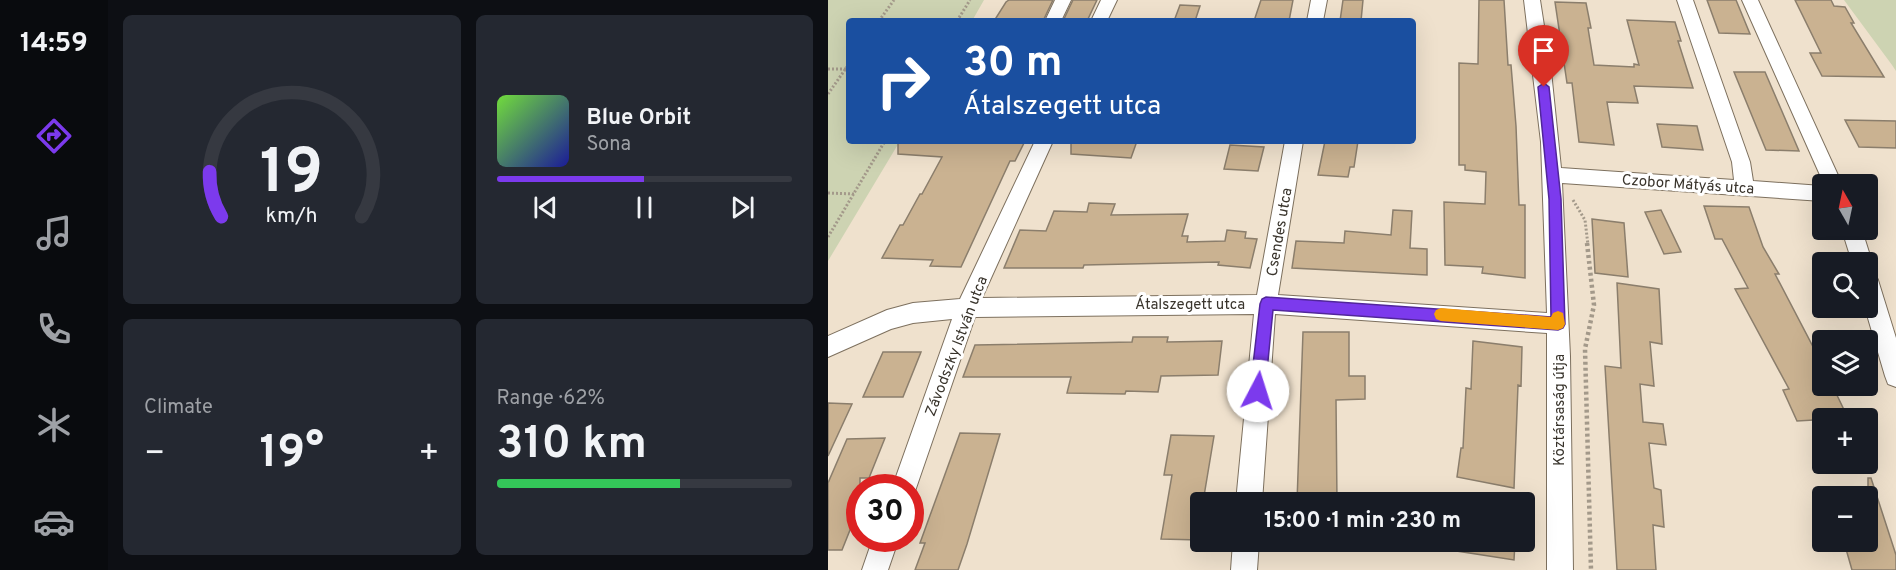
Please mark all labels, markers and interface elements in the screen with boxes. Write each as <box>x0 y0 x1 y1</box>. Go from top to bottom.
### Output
pin <box>1518 25 1569 87</box>
text: 14:59 <box>20 27 88 61</box>
icon: arrive <box>1527 34 1560 67</box>
text: 30 m <box>963 38 1062 91</box>
icon: right <box>864 42 942 120</box>
text: Átalszegett utca <box>963 90 1161 124</box>
text: Blue Orbit <box>587 105 691 132</box>
icon: directions <box>33 115 75 157</box>
text: Sona <box>587 132 631 158</box>
text: 19 <box>260 136 323 215</box>
street label: Czobor Mátyás utca <box>1621 171 1755 200</box>
north arrow <box>1812 174 1878 240</box>
map controls <box>1812 174 1878 552</box>
street label: Csendes utca <box>1263 187 1298 278</box>
icon: previous <box>529 191 562 224</box>
icon: pause <box>628 191 661 224</box>
icon: next <box>726 191 759 224</box>
text: km/h <box>266 203 318 230</box>
icon: music <box>33 212 75 254</box>
button: search <box>1812 252 1878 318</box>
street label: Závodszky István utca <box>922 274 993 419</box>
street label: Átalszegett utca <box>1135 295 1245 315</box>
icon: phone <box>33 308 75 350</box>
button: layers <box>1812 330 1878 396</box>
street label: Köztársaság útja <box>1551 354 1570 466</box>
position arrow <box>1226 359 1290 423</box>
text: Range · 62% <box>497 386 605 412</box>
text: Climate <box>144 395 213 421</box>
icon: climate <box>33 404 75 446</box>
button: + <box>1812 408 1878 474</box>
text: 310 km <box>497 417 647 474</box>
text: 19° <box>260 426 324 483</box>
text: − <box>144 434 165 476</box>
text: + <box>418 434 440 476</box>
speed limit sign: 30 <box>846 474 924 552</box>
button: − <box>1812 486 1878 552</box>
icon: car <box>33 501 75 543</box>
text: 15:00 · 1 min · 230 m <box>1264 508 1461 535</box>

